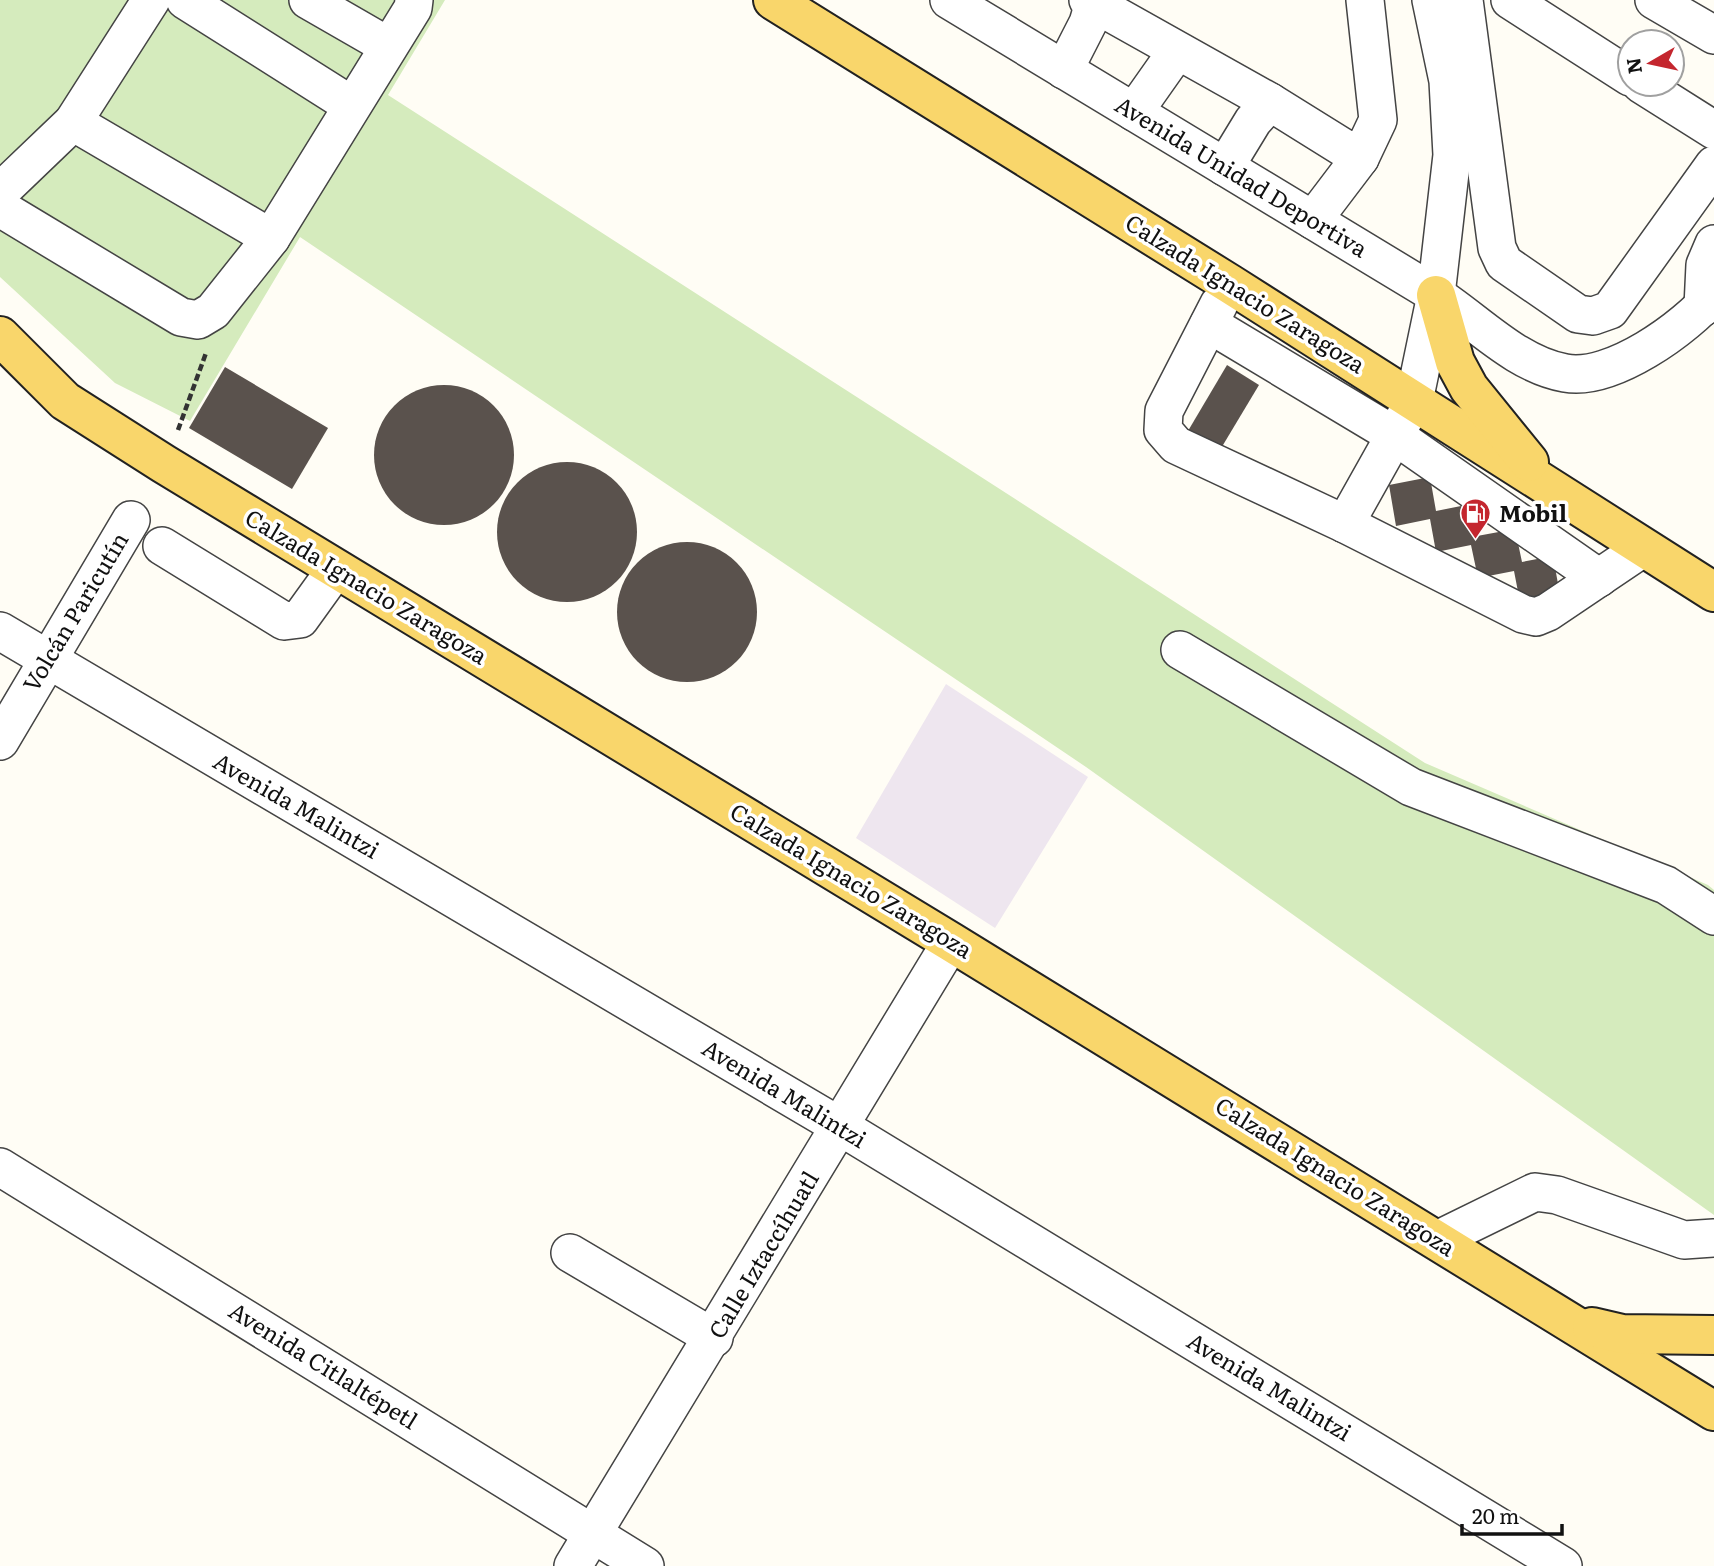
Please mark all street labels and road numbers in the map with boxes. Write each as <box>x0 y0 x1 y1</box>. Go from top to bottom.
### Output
street label: Avenida Unidad Deportiva <box>1109 86 1375 265</box>
street label: Calzada Ignacio Zaragoza <box>1119 204 1373 381</box>
street label: Calzada Ignacio Zaragoza <box>239 499 495 672</box>
street label: Volcán Paricutín <box>13 525 135 697</box>
street label: Avenida Malintzi <box>208 743 387 866</box>
street label: Calzada Ignacio Zaragoza <box>724 793 980 966</box>
street label: Avenida Malintzi <box>696 1030 874 1155</box>
street label: Calzada Ignacio Zaragoza <box>1209 1087 1463 1264</box>
street label: Calle Iztaccíhuatl <box>699 1163 826 1344</box>
street label: Avenida Citlaltépetl <box>223 1292 425 1436</box>
street label: Avenida Malintzi <box>1181 1323 1359 1448</box>

